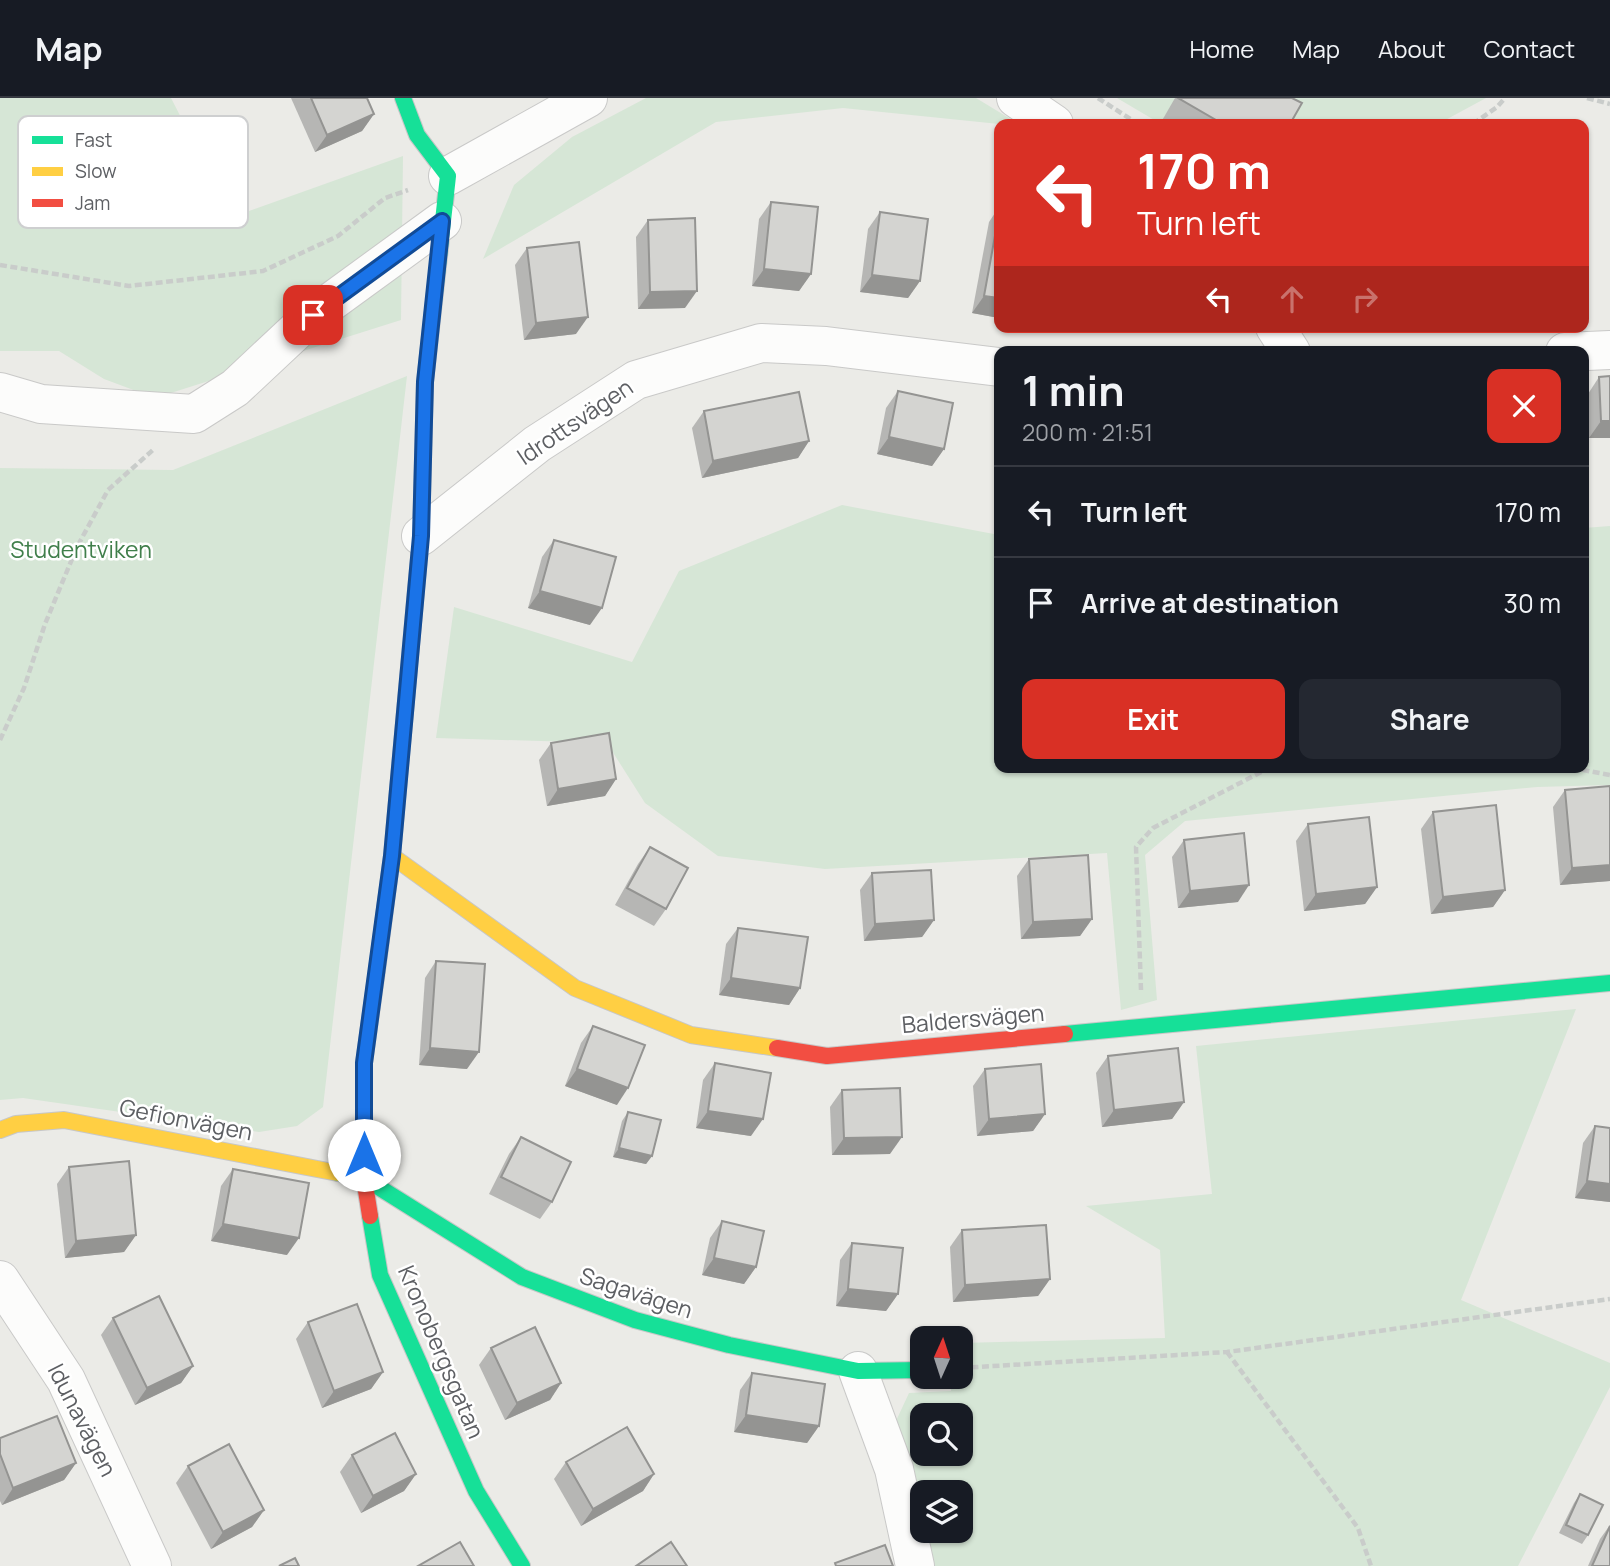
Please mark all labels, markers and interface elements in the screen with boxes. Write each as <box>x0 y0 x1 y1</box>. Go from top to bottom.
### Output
text: Map <box>35 26 103 71</box>
text: Home <box>1189 32 1254 65</box>
text: Map <box>1292 32 1340 65</box>
text: About <box>1378 32 1446 65</box>
text: Contact <box>1484 32 1575 65</box>
legend <box>18 116 248 228</box>
text: Fast <box>75 127 112 153</box>
text: 170 m <box>1137 137 1271 204</box>
icon: left <box>1022 147 1113 238</box>
text: Slow <box>75 158 117 184</box>
text: Jam <box>75 190 110 216</box>
text: Turn left <box>1137 201 1261 245</box>
icon: left <box>1200 280 1238 318</box>
icon: ahead <box>1273 280 1311 318</box>
icon: right <box>1346 280 1384 318</box>
pin <box>283 285 343 345</box>
icon: arrive <box>294 296 332 334</box>
text: 1 min <box>1022 361 1125 419</box>
button: close <box>1487 369 1561 443</box>
street label: Idrottsvägen <box>510 371 639 472</box>
text: 200 m · 21:51 <box>1022 416 1153 448</box>
icon: left <box>1022 493 1060 531</box>
text: Turn left <box>1081 494 1188 530</box>
text: 170 m <box>1495 494 1561 530</box>
park label: Studentviken <box>10 533 152 565</box>
icon: arrive <box>1022 584 1060 622</box>
text: Arrive at destination <box>1081 585 1339 621</box>
text: 30 m <box>1504 585 1561 621</box>
button: Exit <box>1022 679 1285 759</box>
button: Share <box>1299 679 1561 759</box>
street label: Baldersvägen <box>900 996 1045 1040</box>
street label: Gefionvägen <box>117 1090 255 1148</box>
position arrow <box>327 1118 401 1192</box>
street label: Sagavägen <box>576 1259 697 1325</box>
street label: Kronobergsgatan <box>391 1260 493 1443</box>
north arrow <box>910 1326 973 1390</box>
map controls <box>910 1326 973 1543</box>
street label: Idunavägen <box>41 1358 125 1482</box>
button: search <box>910 1403 973 1466</box>
button: layers <box>910 1480 973 1543</box>

